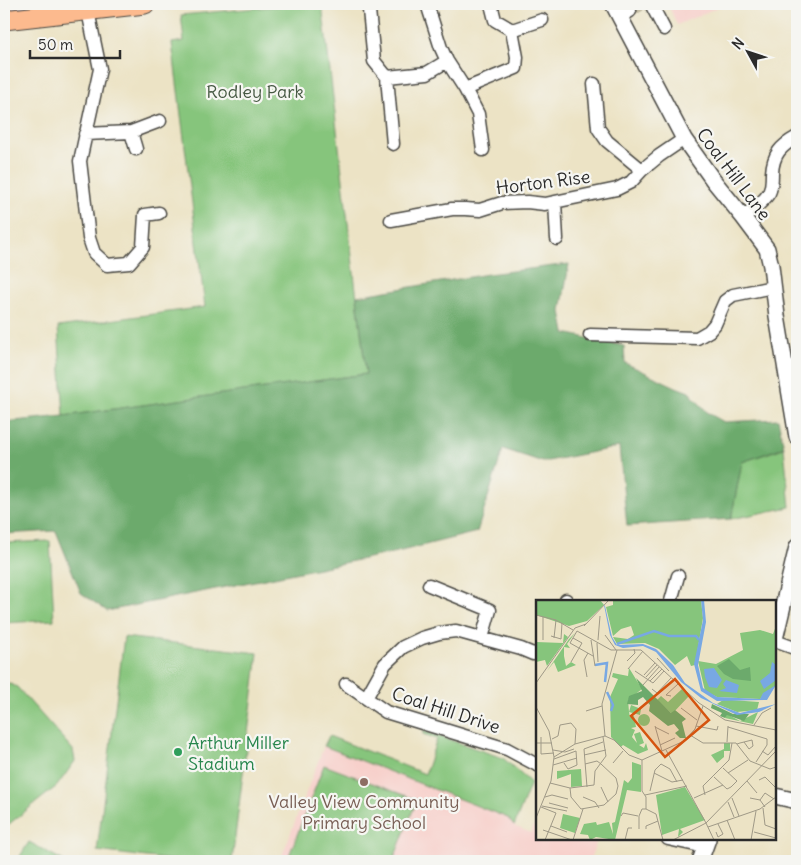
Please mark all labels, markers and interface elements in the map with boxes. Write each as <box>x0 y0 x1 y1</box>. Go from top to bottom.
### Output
scale bar <box>30 28 120 60</box>
north arrow <box>724 28 774 78</box>
text: N <box>728 34 748 53</box>
text: 50 m <box>38 35 73 54</box>
park label: Rodley Park <box>206 80 304 103</box>
street label: Coal Hill Lane <box>692 123 776 225</box>
street label: Horton Rise <box>495 165 591 199</box>
inset map <box>536 600 776 840</box>
street label: Coal Hill Drive <box>389 682 503 738</box>
place label: Arthur Miller Stadium <box>188 731 290 775</box>
marker: Arthur Miller Stadium <box>172 746 184 758</box>
marker: Valley View Community Primary School <box>358 776 370 788</box>
place label: Valley View Community Primary School <box>269 790 460 834</box>

